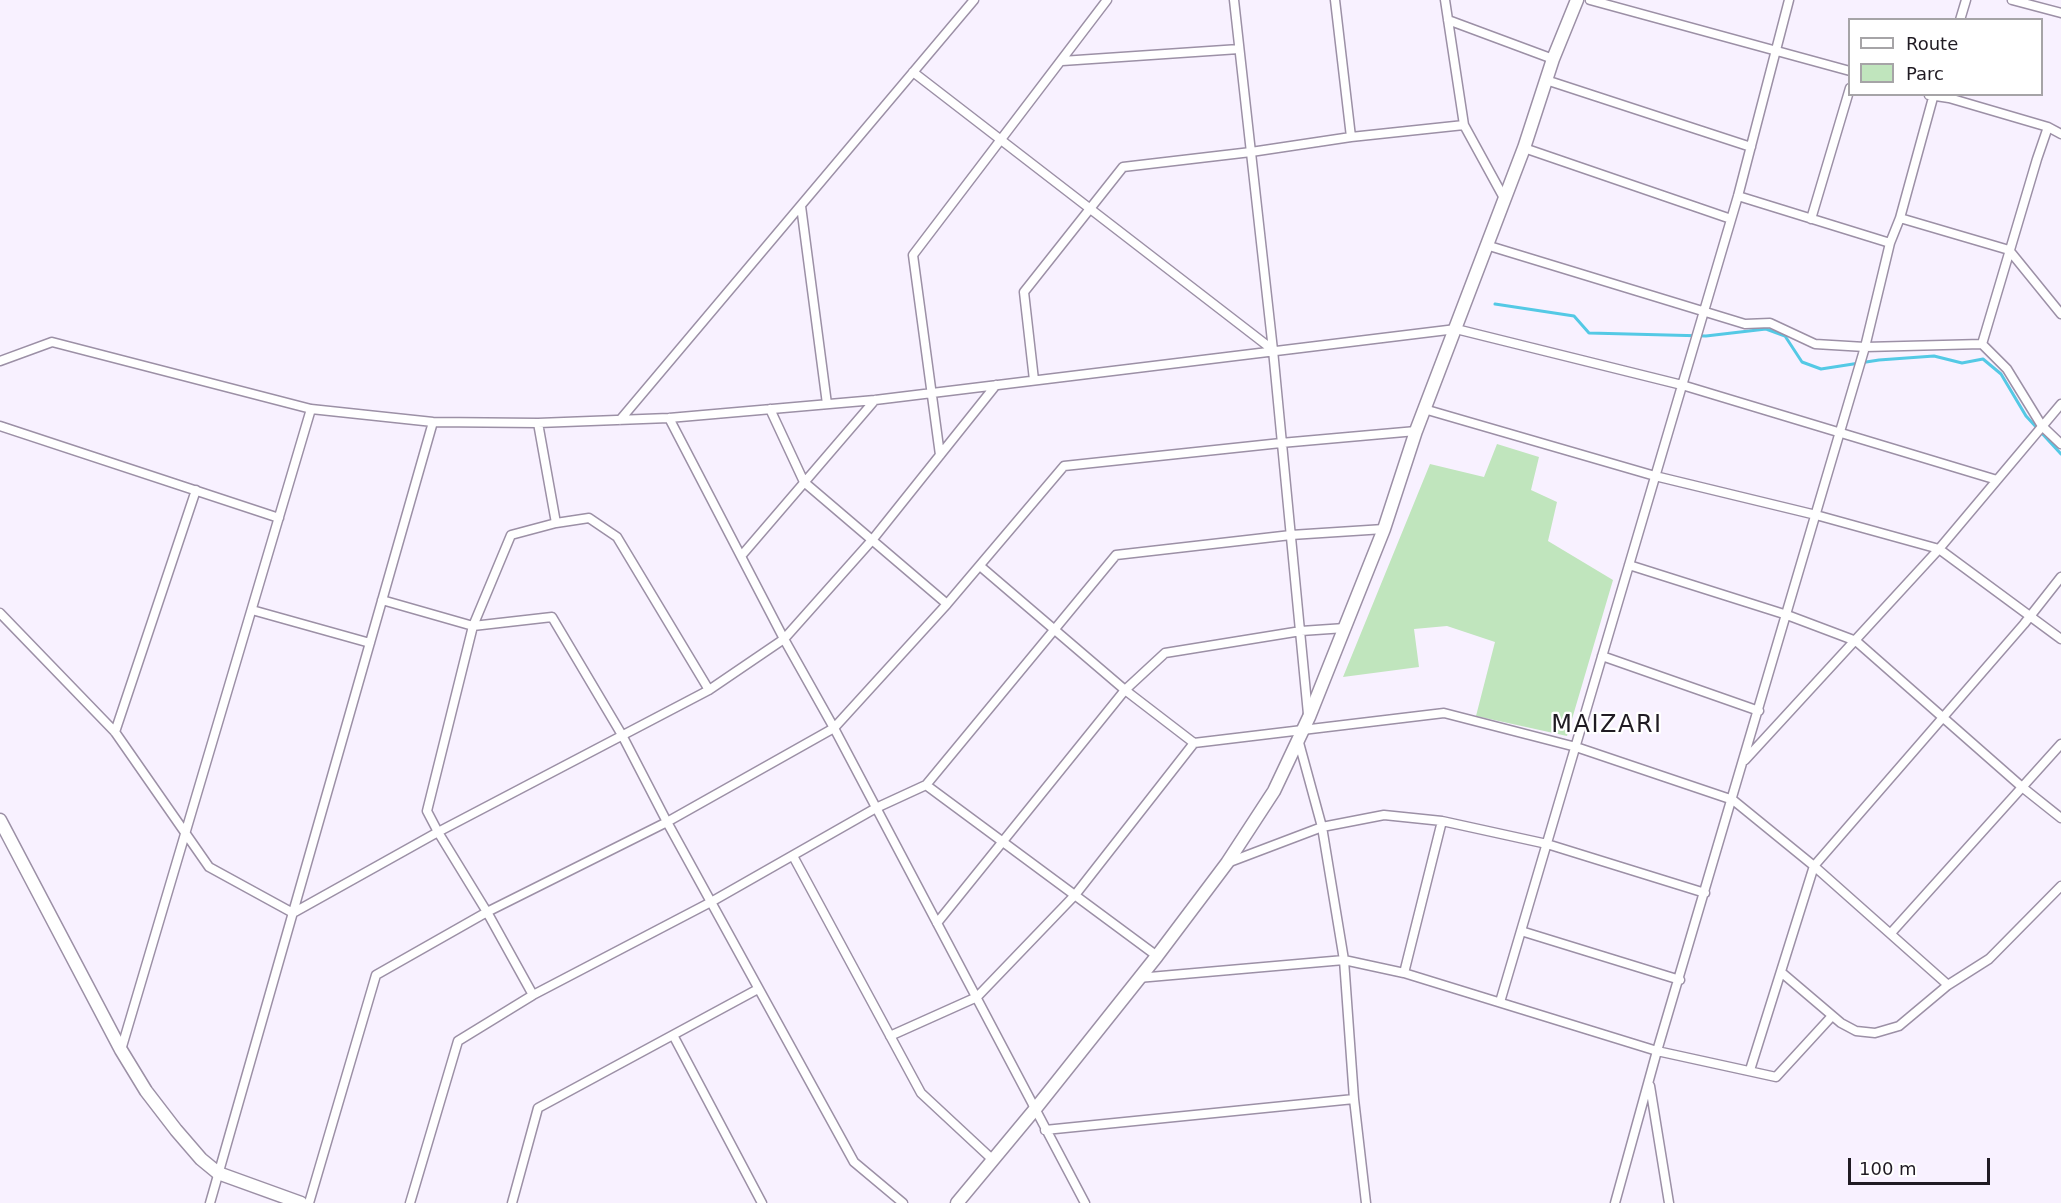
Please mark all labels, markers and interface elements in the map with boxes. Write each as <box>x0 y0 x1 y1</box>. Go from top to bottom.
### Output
legend <box>1848 18 2043 96</box>
text: Route <box>1906 33 1958 54</box>
text: Parc <box>1906 63 1944 84</box>
district label: MAIZARI <box>1551 712 1663 740</box>
scale bar <box>1851 1146 1994 1184</box>
text: 100 m <box>1859 1158 1917 1179</box>

